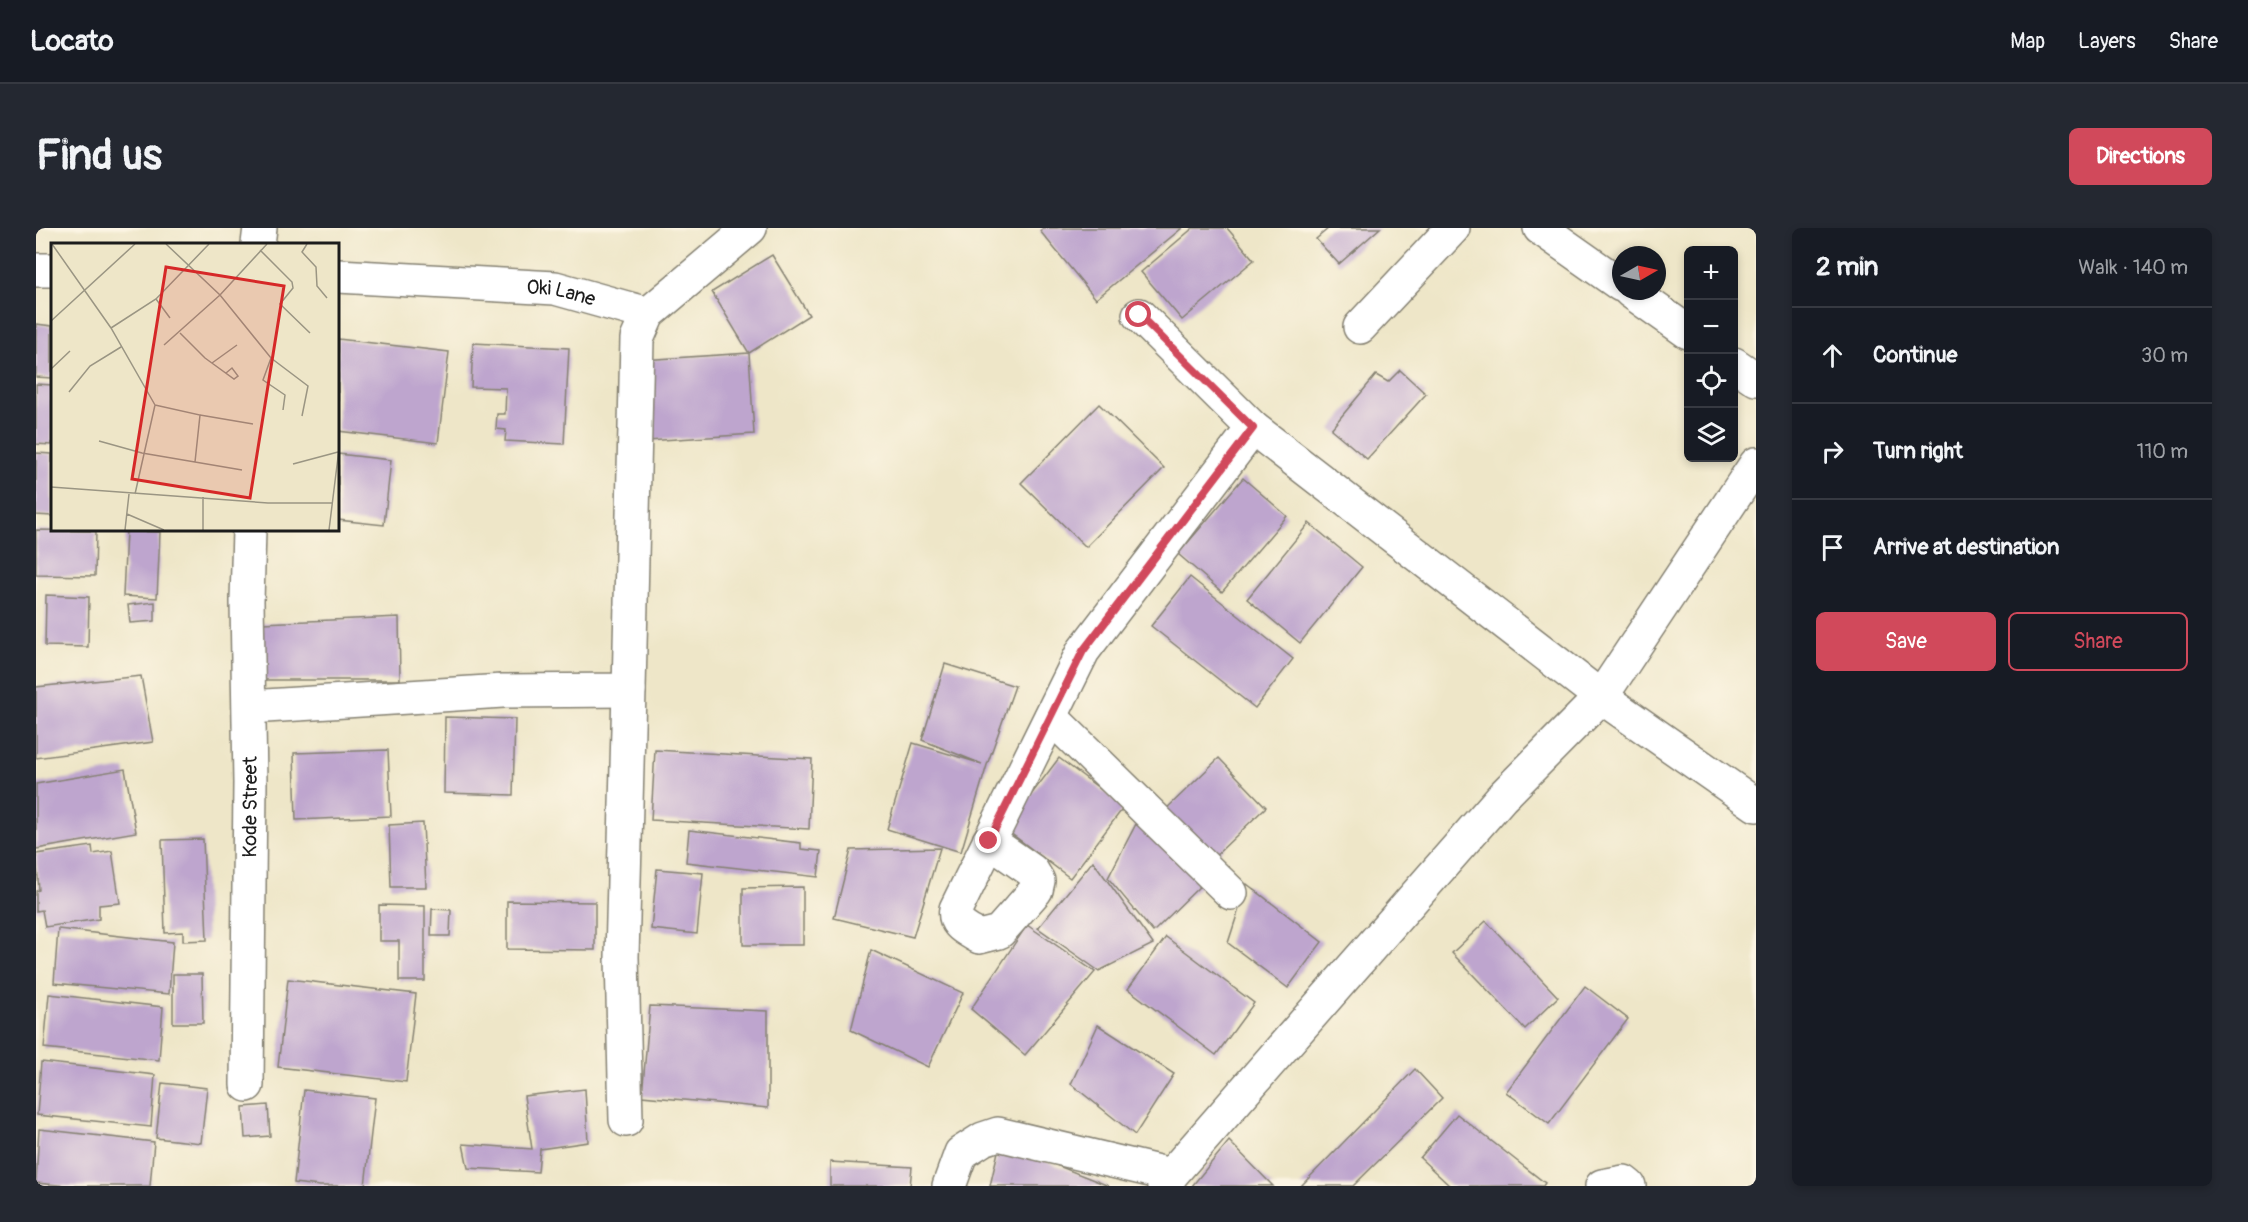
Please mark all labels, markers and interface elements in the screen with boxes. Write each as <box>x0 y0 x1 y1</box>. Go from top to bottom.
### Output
text: Locato <box>30 24 114 59</box>
text: Map <box>2010 28 2045 55</box>
text: Layers <box>2078 28 2136 55</box>
text: Share <box>2169 28 2218 55</box>
button: Directions <box>2069 128 2212 185</box>
text: Find us <box>36 130 162 182</box>
inset map <box>51 243 339 531</box>
north arrow <box>1612 246 1666 300</box>
map controls <box>1684 246 1738 462</box>
button: + <box>1684 246 1738 300</box>
text: 2 min <box>1816 251 1878 283</box>
text: Walk · 140 m <box>2078 255 2188 280</box>
street label: Oki Lane <box>526 274 599 311</box>
button: − <box>1684 300 1738 354</box>
route start <box>1125 301 1151 327</box>
icon: ahead <box>1816 339 1849 372</box>
text: Continue <box>1873 341 1957 369</box>
text: 30 m <box>2141 343 2188 368</box>
button: locate <box>1684 354 1738 408</box>
button: layers <box>1684 408 1738 462</box>
icon: right <box>1816 435 1849 468</box>
text: Turn right <box>1873 437 1963 465</box>
text: 110 m <box>2137 439 2188 464</box>
icon: arrive <box>1816 531 1849 564</box>
text: Arrive at destination <box>1873 533 2059 561</box>
button: Save <box>1816 612 1996 671</box>
button: Share <box>2008 612 2188 671</box>
street label: Kode Street <box>237 755 263 858</box>
route end <box>975 827 1001 853</box>

